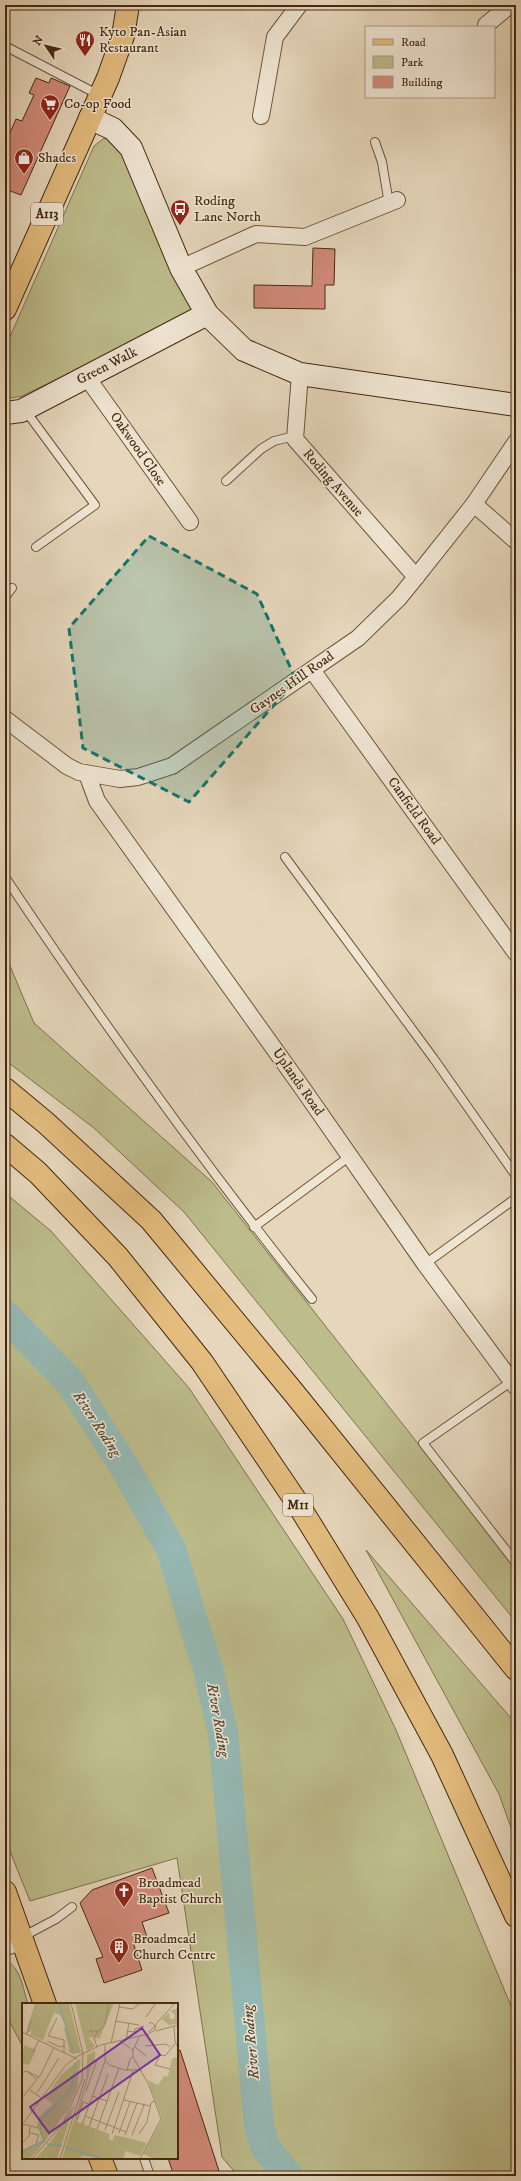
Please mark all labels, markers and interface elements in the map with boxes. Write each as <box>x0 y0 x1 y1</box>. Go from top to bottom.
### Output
place label: Kyto Pan-Asian Restaurant <box>99 23 187 57</box>
north arrow <box>26 26 66 66</box>
legend <box>365 26 495 98</box>
restaurant icon: Kyto Pan-Asian Restaurant <box>74 29 96 57</box>
text: N <box>30 33 47 49</box>
text: Road <box>401 35 426 50</box>
text: Park <box>401 55 423 70</box>
text: Building <box>401 75 442 90</box>
supermarket icon: Co-op Food <box>39 93 61 121</box>
place label: Co-op Food <box>64 95 131 113</box>
shop icon: Shades <box>13 147 35 175</box>
place label: Shades <box>38 149 76 167</box>
place label: Roding Lane North <box>194 192 262 226</box>
bus stop icon: Roding Lane North <box>169 198 191 226</box>
road number: A113 <box>31 203 63 225</box>
street label: Green Walk <box>74 343 141 389</box>
street label: Oakwood Close <box>106 409 170 490</box>
street label: Roding Avenue <box>299 445 368 521</box>
street label: Gaynes Hill Road <box>246 647 338 719</box>
street label: Canfield Road <box>383 774 445 848</box>
street label: Uplands Road <box>268 1045 328 1119</box>
water label: River Roding <box>68 1387 126 1462</box>
road number: M11 <box>283 1494 313 1516</box>
water label: River Roding <box>202 1680 234 1760</box>
place label: Broadmead Baptist Church <box>138 1874 223 1908</box>
church icon: Broadmead Baptist Church <box>113 1880 135 1908</box>
place label: Broadmead Church Centre <box>133 1930 216 1964</box>
building icon: Broadmead Church Centre <box>108 1936 130 1964</box>
water label: River Roding <box>238 2002 264 2081</box>
inset map <box>22 2003 178 2159</box>

